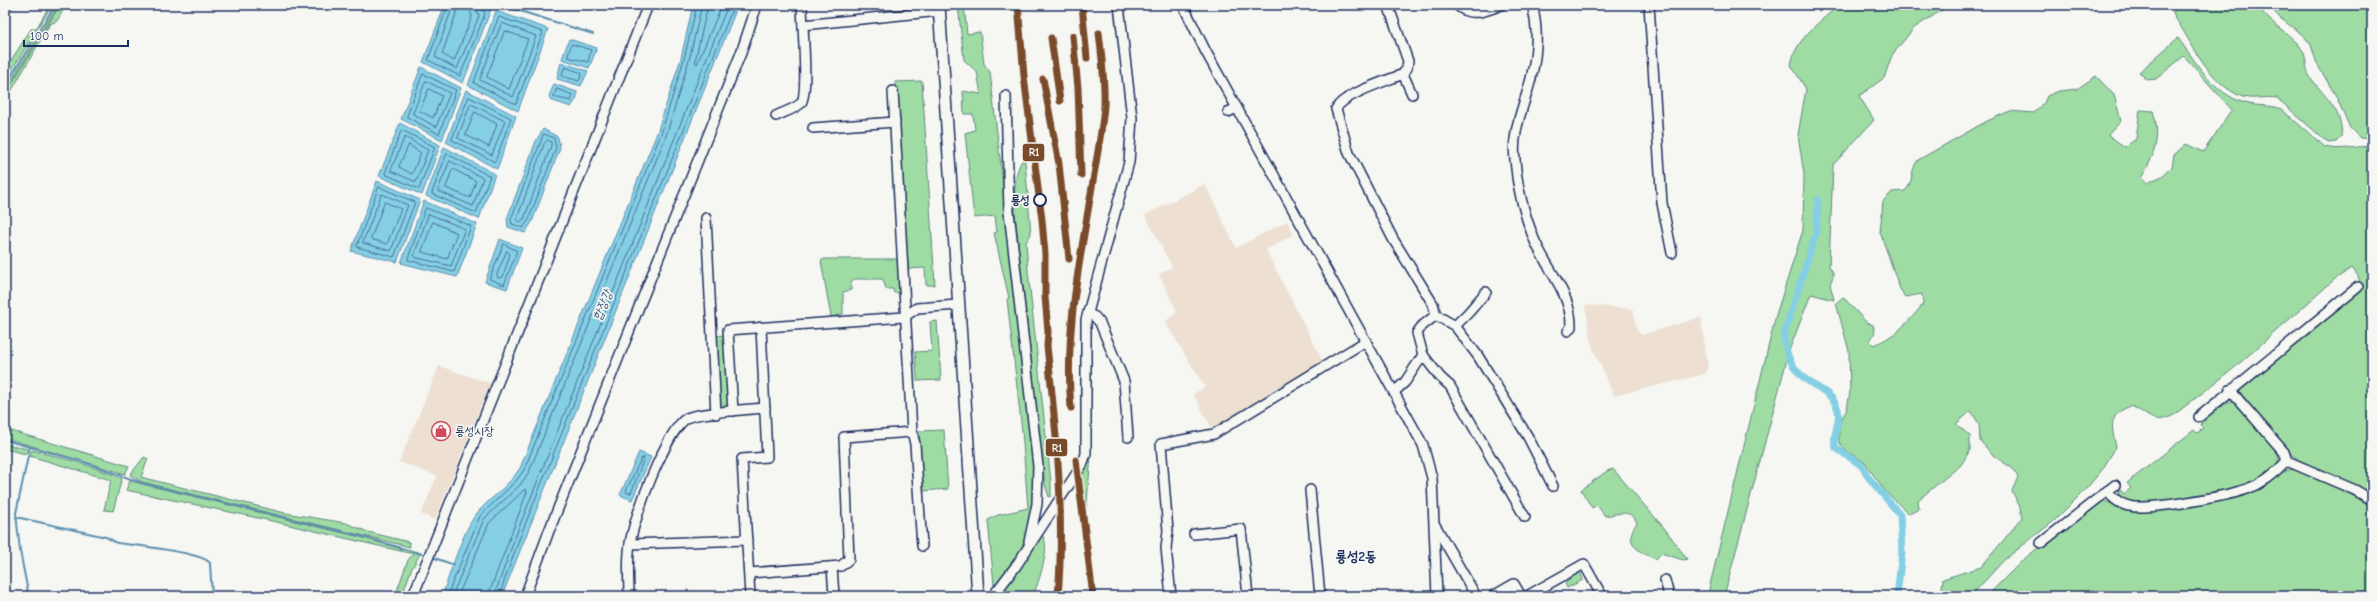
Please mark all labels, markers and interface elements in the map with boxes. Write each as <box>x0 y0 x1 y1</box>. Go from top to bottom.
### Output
scale bar <box>24 22 128 48</box>
text: 100 m <box>30 29 63 43</box>
line badge: R1 <box>1022 143 1045 162</box>
text: R1 <box>1029 146 1039 159</box>
place label: 룡성 <box>1011 193 1030 207</box>
marker: 룡성 <box>1033 193 1047 207</box>
water label: 합장강 <box>589 286 616 322</box>
shop icon: 룡성시장 <box>430 420 452 442</box>
place label: 룡성시장 <box>455 424 494 438</box>
line badge: R1 <box>1045 438 1068 457</box>
text: R1 <box>1052 442 1062 455</box>
district label: 룡성2동 <box>1336 548 1376 565</box>

